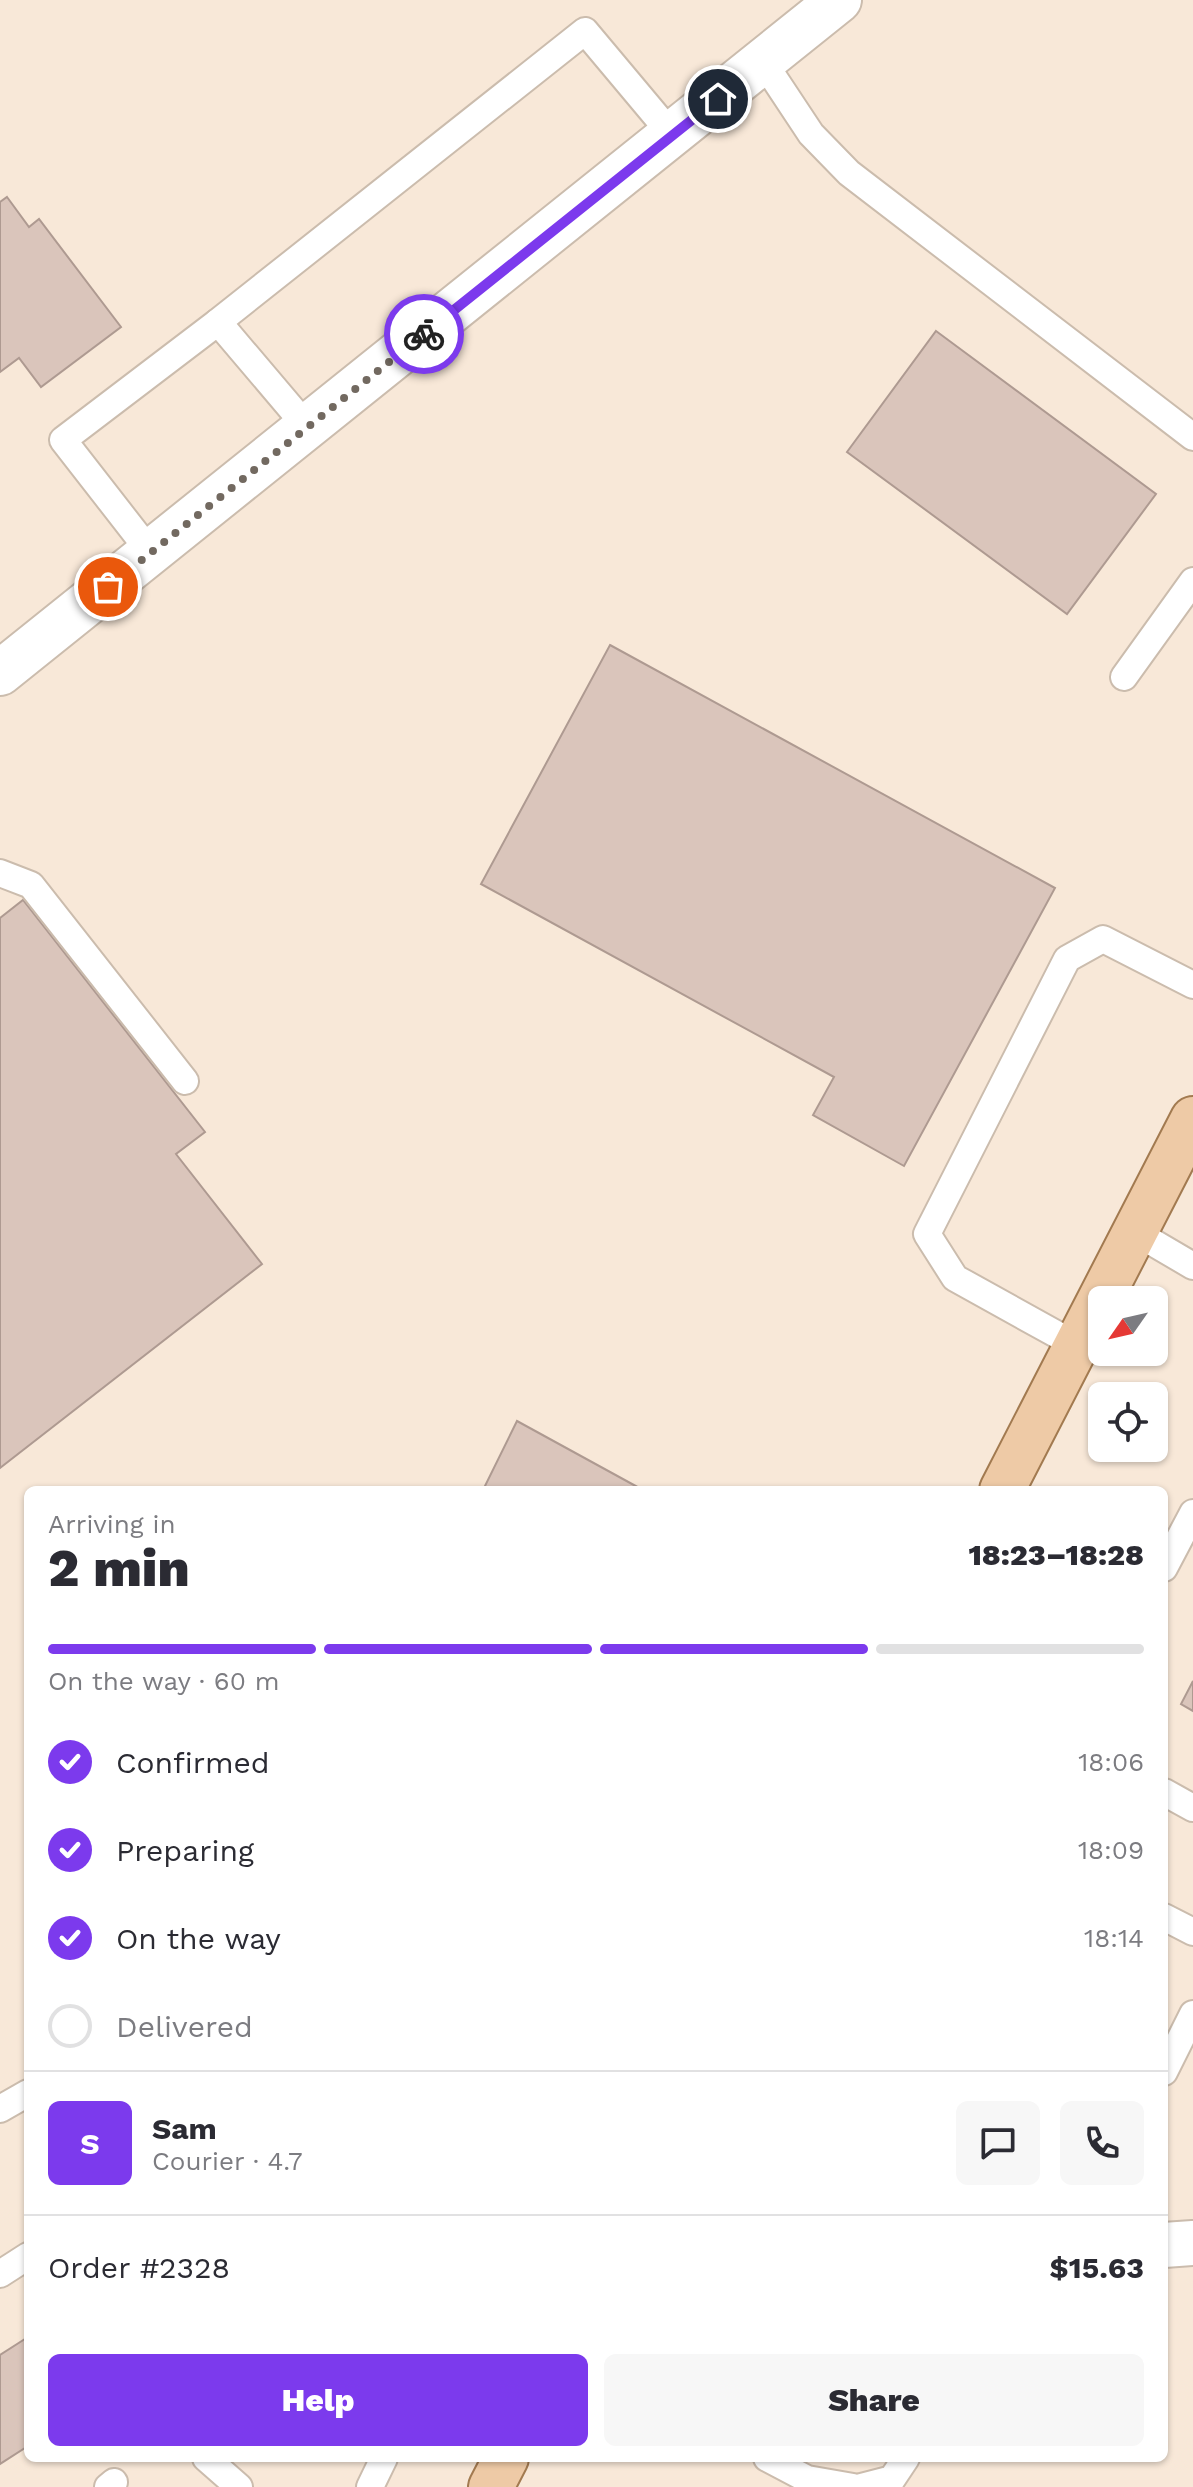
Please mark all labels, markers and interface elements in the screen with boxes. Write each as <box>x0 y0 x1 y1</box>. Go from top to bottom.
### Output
pin <box>684 65 752 133</box>
icon: home <box>696 77 740 121</box>
courier <box>384 294 464 374</box>
icon: bike <box>402 312 446 356</box>
pin <box>74 553 142 621</box>
icon: bag <box>86 565 130 609</box>
north arrow <box>1088 1286 1168 1366</box>
map controls <box>1088 1286 1168 1462</box>
button: locate <box>1088 1382 1168 1462</box>
text: Arriving in <box>48 1509 176 1539</box>
text: 18:23–18:28 <box>968 1537 1144 1572</box>
text: 2 min <box>48 1538 190 1599</box>
text: On the way · 60 m <box>48 1666 279 1696</box>
icon: check <box>48 1740 92 1784</box>
text: Confirmed <box>116 1745 270 1780</box>
text: 18:06 <box>1078 1747 1144 1777</box>
icon: check <box>48 1828 92 1872</box>
text: Preparing <box>116 1833 254 1868</box>
text: 18:09 <box>1078 1835 1144 1865</box>
icon: check <box>48 1916 92 1960</box>
text: On the way <box>116 1921 281 1956</box>
text: 18:14 <box>1084 1923 1144 1953</box>
text: Delivered <box>116 2009 253 2044</box>
button: chat <box>956 2101 1040 2185</box>
button: phone <box>1060 2101 1144 2185</box>
text: Sam <box>152 2111 217 2146</box>
text: S <box>80 2126 100 2161</box>
text: Courier · 4.7 <box>152 2146 302 2176</box>
text: Order #2328 <box>48 2250 230 2285</box>
text: $15.63 <box>1050 2250 1144 2285</box>
button: Help <box>48 2354 588 2446</box>
button: Share <box>604 2354 1144 2446</box>

